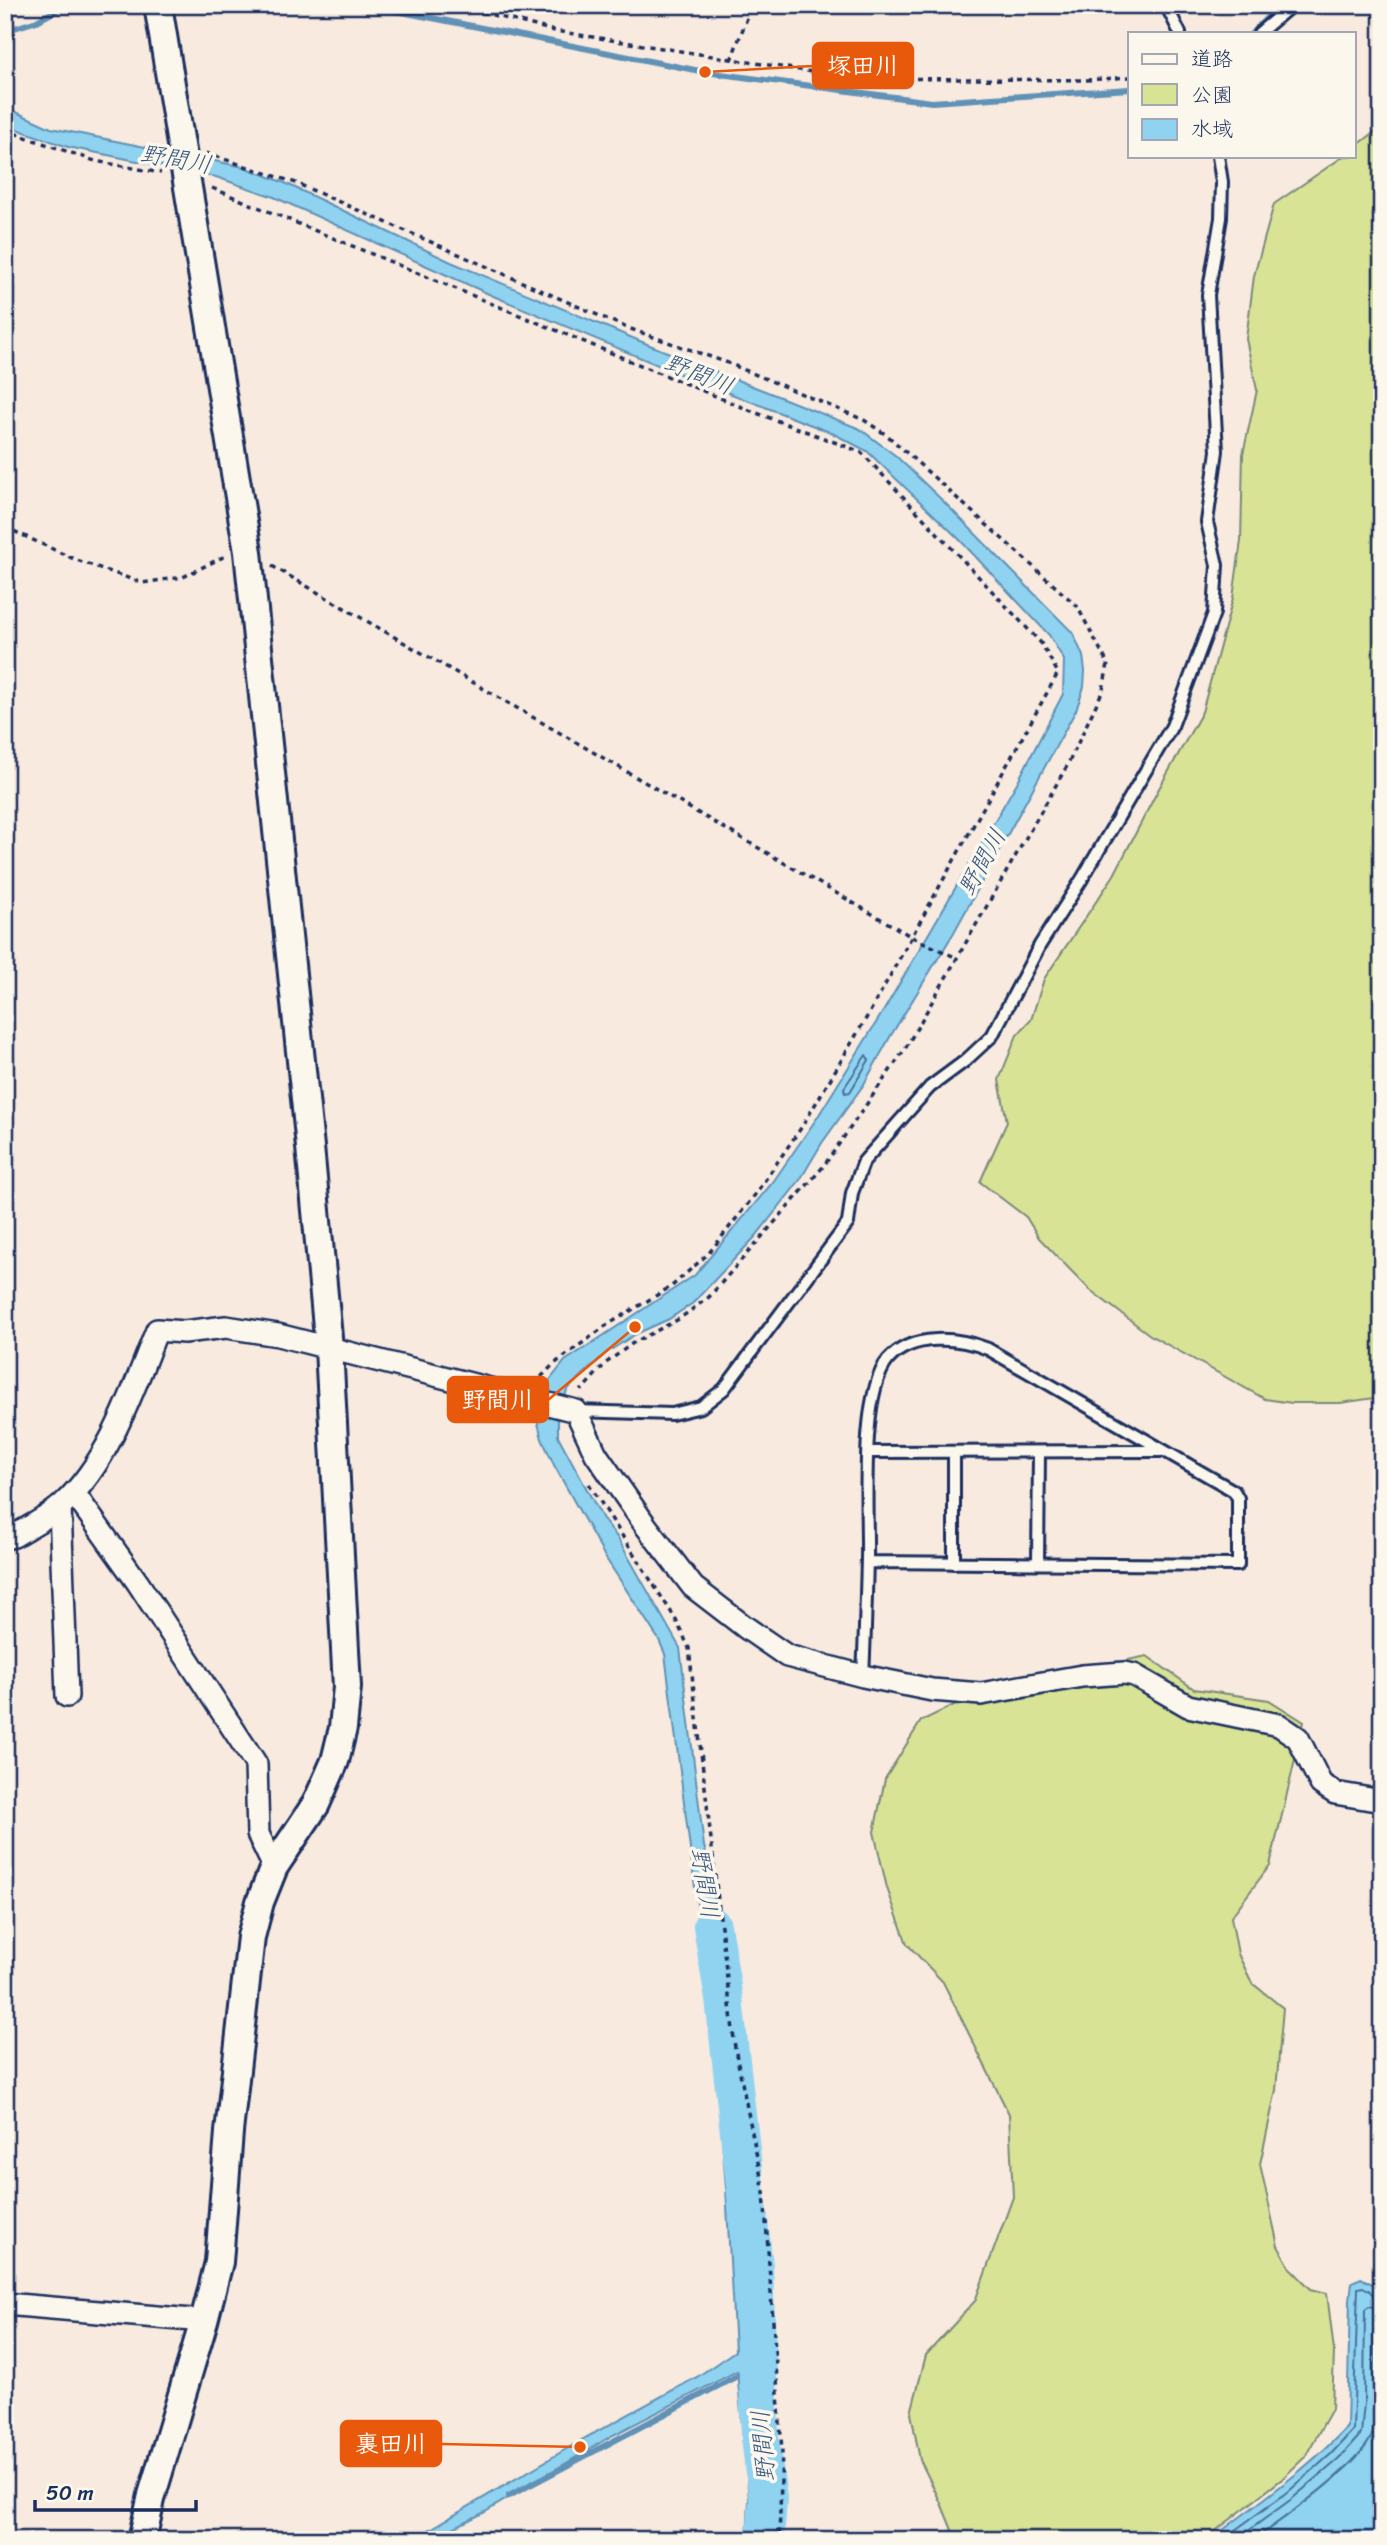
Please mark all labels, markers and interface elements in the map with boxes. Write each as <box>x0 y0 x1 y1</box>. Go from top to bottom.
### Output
legend <box>1128 32 1356 158</box>
text: 道路 <box>1191 40 1233 78</box>
callout: 塚田川 <box>813 43 913 88</box>
text: 塚田川 <box>827 45 899 87</box>
text: 公園 <box>1191 76 1233 114</box>
text: 水域 <box>1191 110 1233 148</box>
water label: 野間川 <box>137 132 215 186</box>
water label: 野間川 <box>658 341 740 407</box>
water label: 野間川 <box>946 820 1018 904</box>
callout: 野間川 <box>448 1377 548 1422</box>
text: 野間川 <box>462 1379 534 1421</box>
water label: 野間川 <box>679 1844 731 1922</box>
water label: 野間川 <box>739 2408 787 2484</box>
callout: 裏田川 <box>341 2421 441 2466</box>
text: 裏田川 <box>355 2423 427 2465</box>
scale bar <box>35 2468 196 2512</box>
text: 50 m <box>46 2474 94 2512</box>

